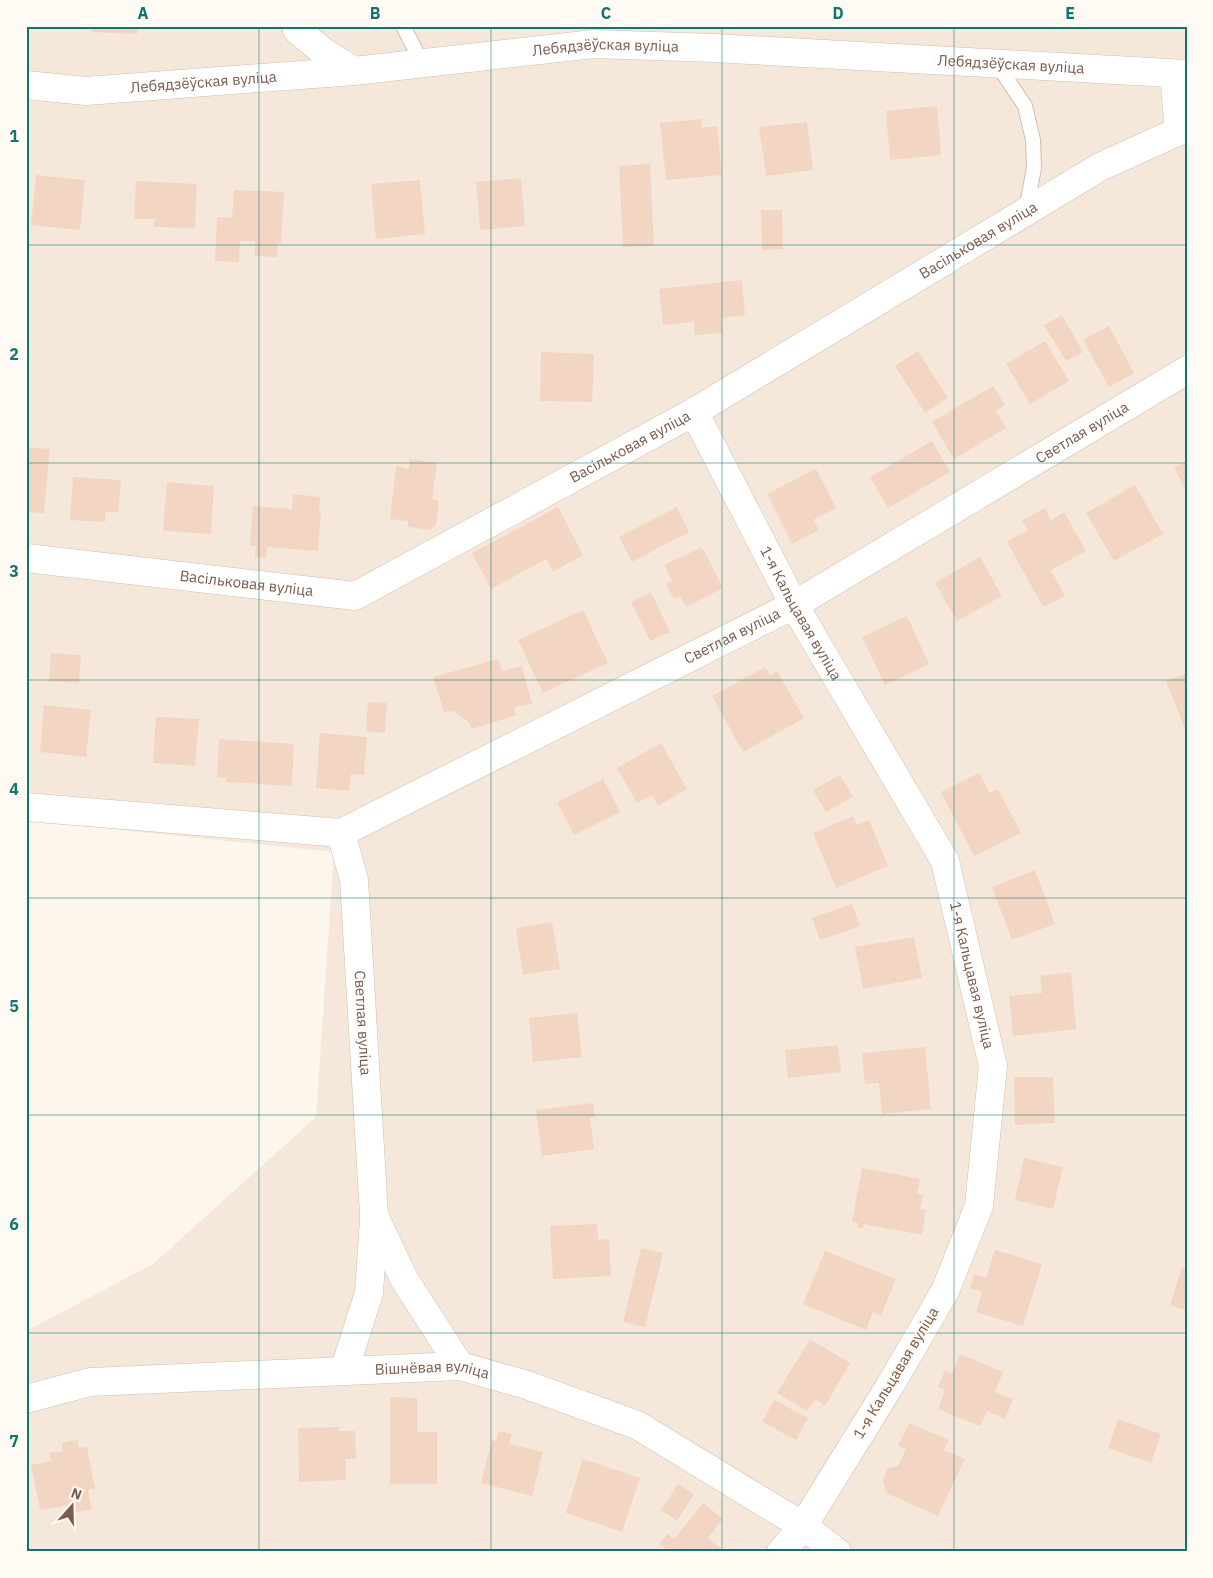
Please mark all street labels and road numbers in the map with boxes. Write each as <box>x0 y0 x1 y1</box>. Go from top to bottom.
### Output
street label: Лебядзёўская вуліца <box>531 34 679 60</box>
street label: Лебядзёўская вуліца <box>937 50 1085 77</box>
street label: Лебядзёўская вуліца <box>129 67 277 97</box>
street label: Васільковая вуліца <box>916 197 1041 283</box>
street label: Светлая вуліца <box>1032 397 1132 467</box>
street label: Васільковая вуліца <box>566 406 693 487</box>
street label: 1-я Кальцавая вуліца <box>756 543 846 684</box>
street label: Васільковая вуліца <box>179 566 315 600</box>
street label: Светлая вуліца <box>681 604 783 668</box>
street label: 1-я Кальцавая вуліца <box>946 900 999 1051</box>
street label: Светлая вуліца <box>350 970 376 1076</box>
street label: 1-я Кальцавая вуліца <box>849 1303 942 1442</box>
street label: Вішнёвая вуліца <box>374 1356 492 1383</box>

